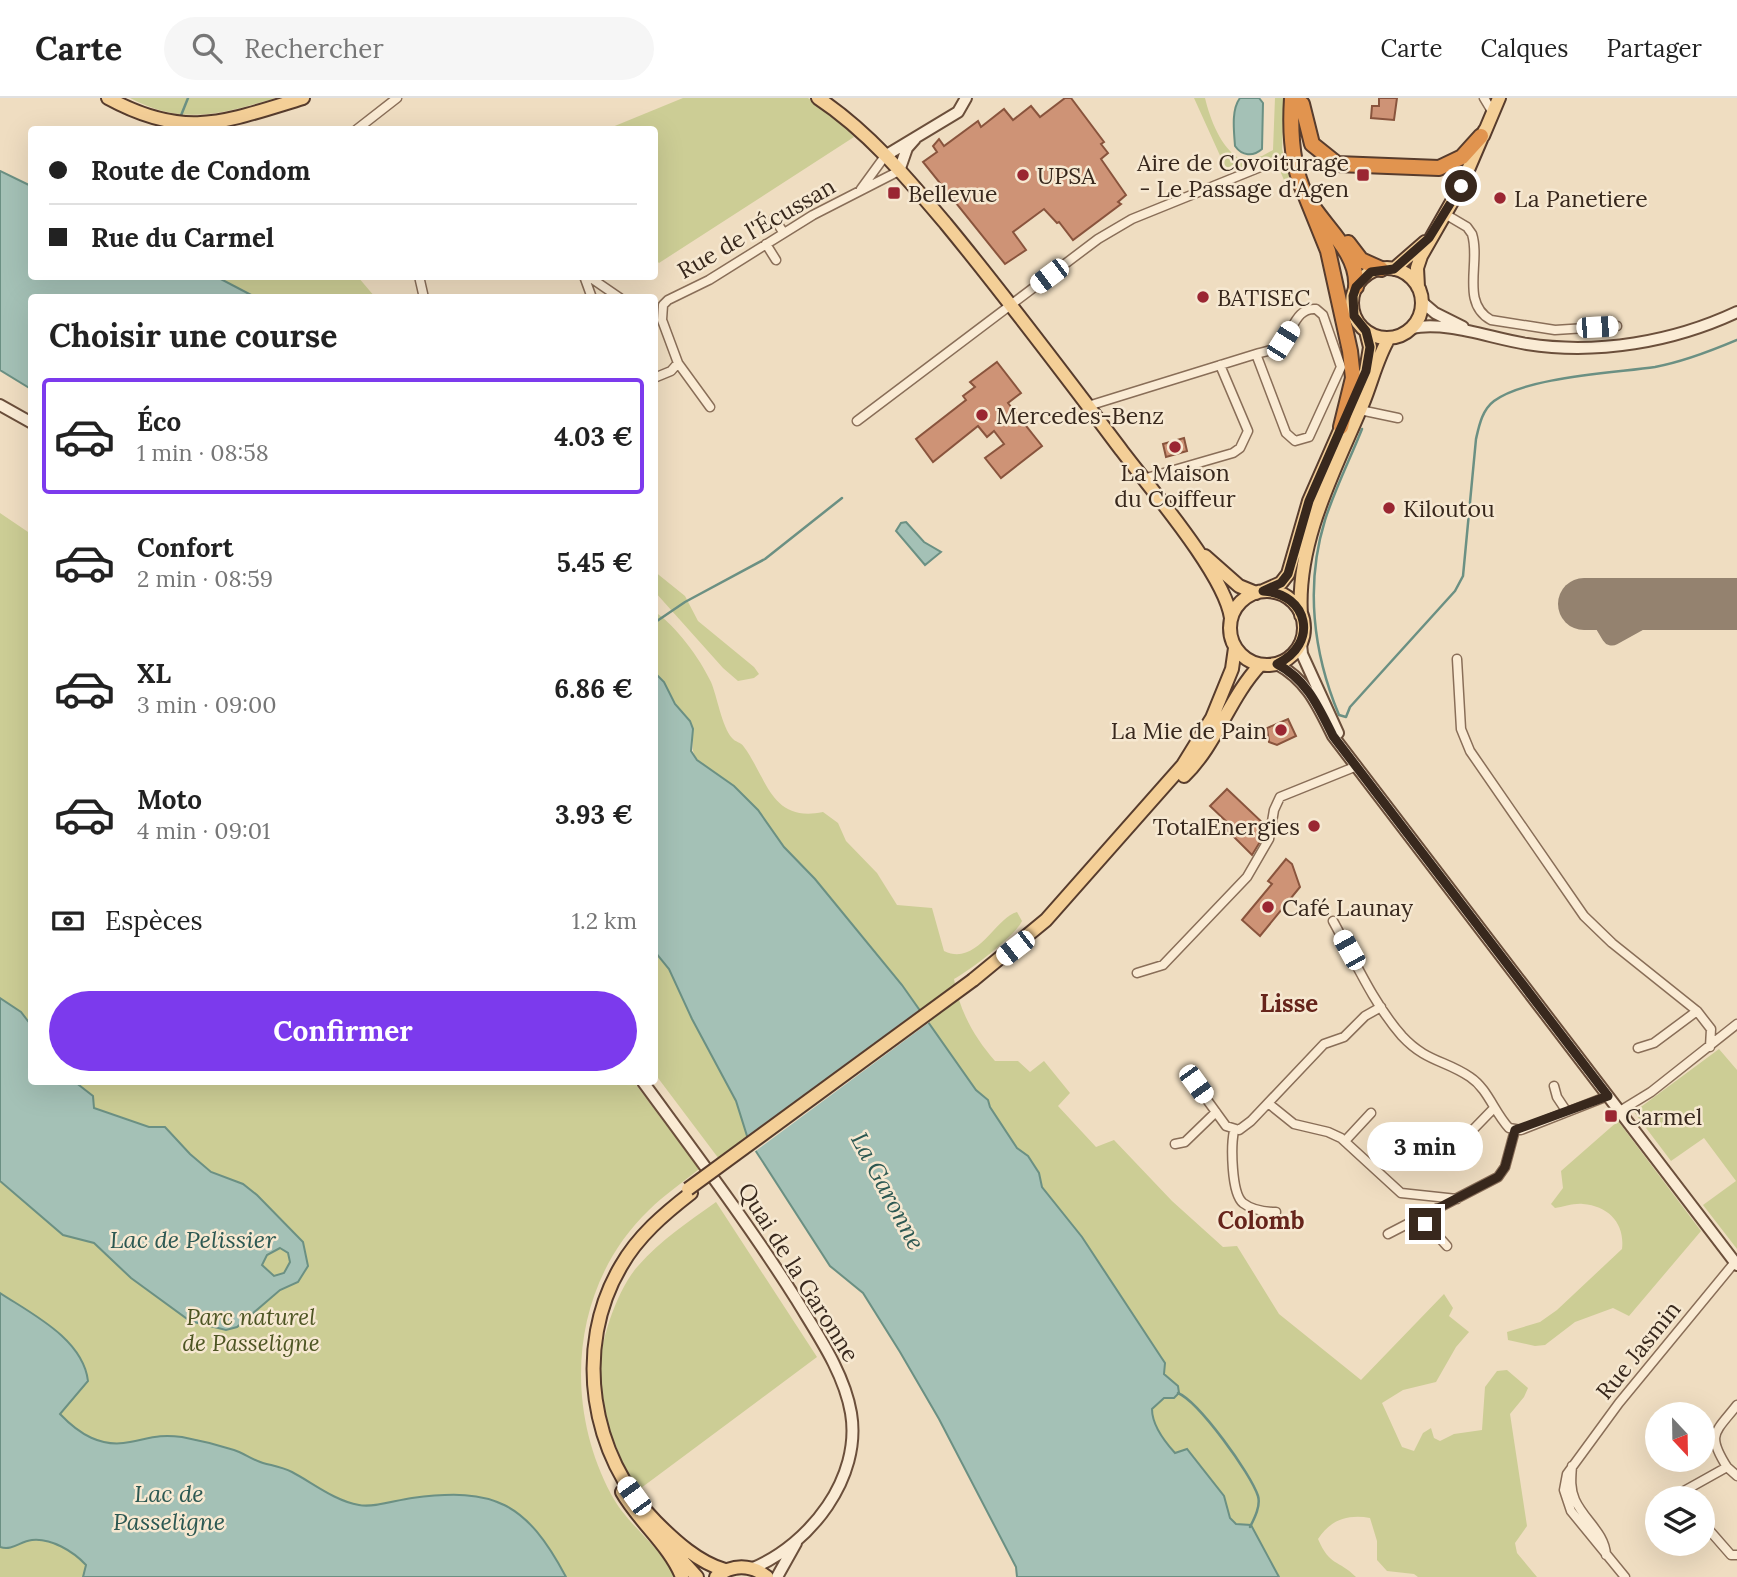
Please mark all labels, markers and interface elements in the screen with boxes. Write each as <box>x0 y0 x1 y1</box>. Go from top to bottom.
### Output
search box <box>164 17 654 80</box>
text: Carte <box>35 27 122 69</box>
icon: search <box>188 29 226 67</box>
text: Rechercher <box>244 32 384 65</box>
text: Carte <box>1380 33 1442 64</box>
text: Calques <box>1480 33 1568 64</box>
text: Partager <box>1606 33 1702 64</box>
place label: Aire de Covoiturage - Le Passage d'Agen <box>1136 148 1349 203</box>
text: Route de Condom <box>91 154 310 187</box>
place label: UPSA <box>1037 161 1096 190</box>
marker: UPSA <box>1015 167 1031 183</box>
marker: Aire de Covoiturage - Le Passage d'Agen <box>1355 167 1371 183</box>
route start <box>1445 170 1477 202</box>
street label: Rue de l'Écussan <box>672 171 840 285</box>
place label: Bellevue <box>908 179 997 208</box>
place label: La Panetiere <box>1514 184 1648 213</box>
marker: Bellevue <box>886 185 902 201</box>
marker: La Panetiere <box>1492 190 1508 206</box>
text: Rue du Carmel <box>91 221 274 254</box>
car <box>1026 255 1073 297</box>
place label: BATISEC <box>1217 283 1310 312</box>
marker: BATISEC <box>1195 289 1211 305</box>
text: Choisir une course <box>49 315 337 356</box>
car <box>1576 315 1619 339</box>
car <box>1263 318 1304 364</box>
place label: Mercedes-Benz <box>996 401 1164 430</box>
icon: car <box>53 405 116 468</box>
text: Éco <box>137 405 181 438</box>
marker: Mercedes-Benz <box>974 407 990 423</box>
text: 4.03 € <box>554 420 633 453</box>
text: 1 min · 08:58 <box>137 438 269 467</box>
marker: La Maison du Coiffeur <box>1167 439 1183 455</box>
place label: La Maison du Coiffeur <box>1114 458 1236 513</box>
place label: Kiloutou <box>1403 494 1495 523</box>
marker: Kiloutou <box>1381 500 1397 516</box>
icon: car <box>53 531 116 594</box>
text: Confort <box>137 531 234 564</box>
text: 5.45 € <box>557 546 633 579</box>
text: 2 min · 08:59 <box>137 564 273 593</box>
icon: car <box>53 657 116 720</box>
text: XL <box>137 657 171 690</box>
text: 6.86 € <box>554 672 633 705</box>
text: 3 min · 09:00 <box>137 690 277 719</box>
place label: La Mie de Pain <box>1111 716 1267 745</box>
marker: La Mie de Pain <box>1273 722 1289 738</box>
icon: car <box>53 783 116 846</box>
text: Moto <box>137 783 202 816</box>
text: 3.93 € <box>555 798 633 831</box>
place label: TotalEnergies <box>1153 812 1300 841</box>
text: 4 min · 09:01 <box>137 816 270 845</box>
marker: TotalEnergies <box>1306 818 1322 834</box>
place label: Café Launay <box>1282 893 1414 922</box>
marker: Café Launay <box>1260 899 1276 915</box>
icon: cash <box>49 902 87 940</box>
text: Espèces <box>105 904 203 937</box>
text: 1.2 km <box>572 906 637 935</box>
car <box>992 927 1039 969</box>
car <box>1330 927 1369 973</box>
district label: Lisse <box>1260 988 1318 1019</box>
button: Confirmer <box>49 991 637 1071</box>
car <box>1176 1061 1217 1107</box>
place label: Carmel <box>1625 1102 1702 1131</box>
marker: Carmel <box>1603 1108 1619 1124</box>
callout: 3 min <box>1367 1122 1483 1172</box>
water label: La Garonne <box>844 1127 932 1255</box>
text: 3 min <box>1394 1132 1456 1161</box>
street label: Quai de la Garonne <box>732 1177 866 1367</box>
district label: Colomb <box>1218 1205 1304 1236</box>
route end <box>1409 1208 1441 1240</box>
water label: Lac de Pelissier <box>110 1224 276 1255</box>
street label: Rue Jasmin <box>1589 1295 1687 1405</box>
park label: Parc naturel de Passeligne <box>182 1302 320 1357</box>
north arrow <box>1645 1402 1715 1472</box>
map controls <box>1645 1402 1715 1556</box>
car <box>614 1473 655 1519</box>
water label: Lac de Passeligne <box>113 1478 225 1537</box>
button: layers <box>1645 1486 1715 1556</box>

